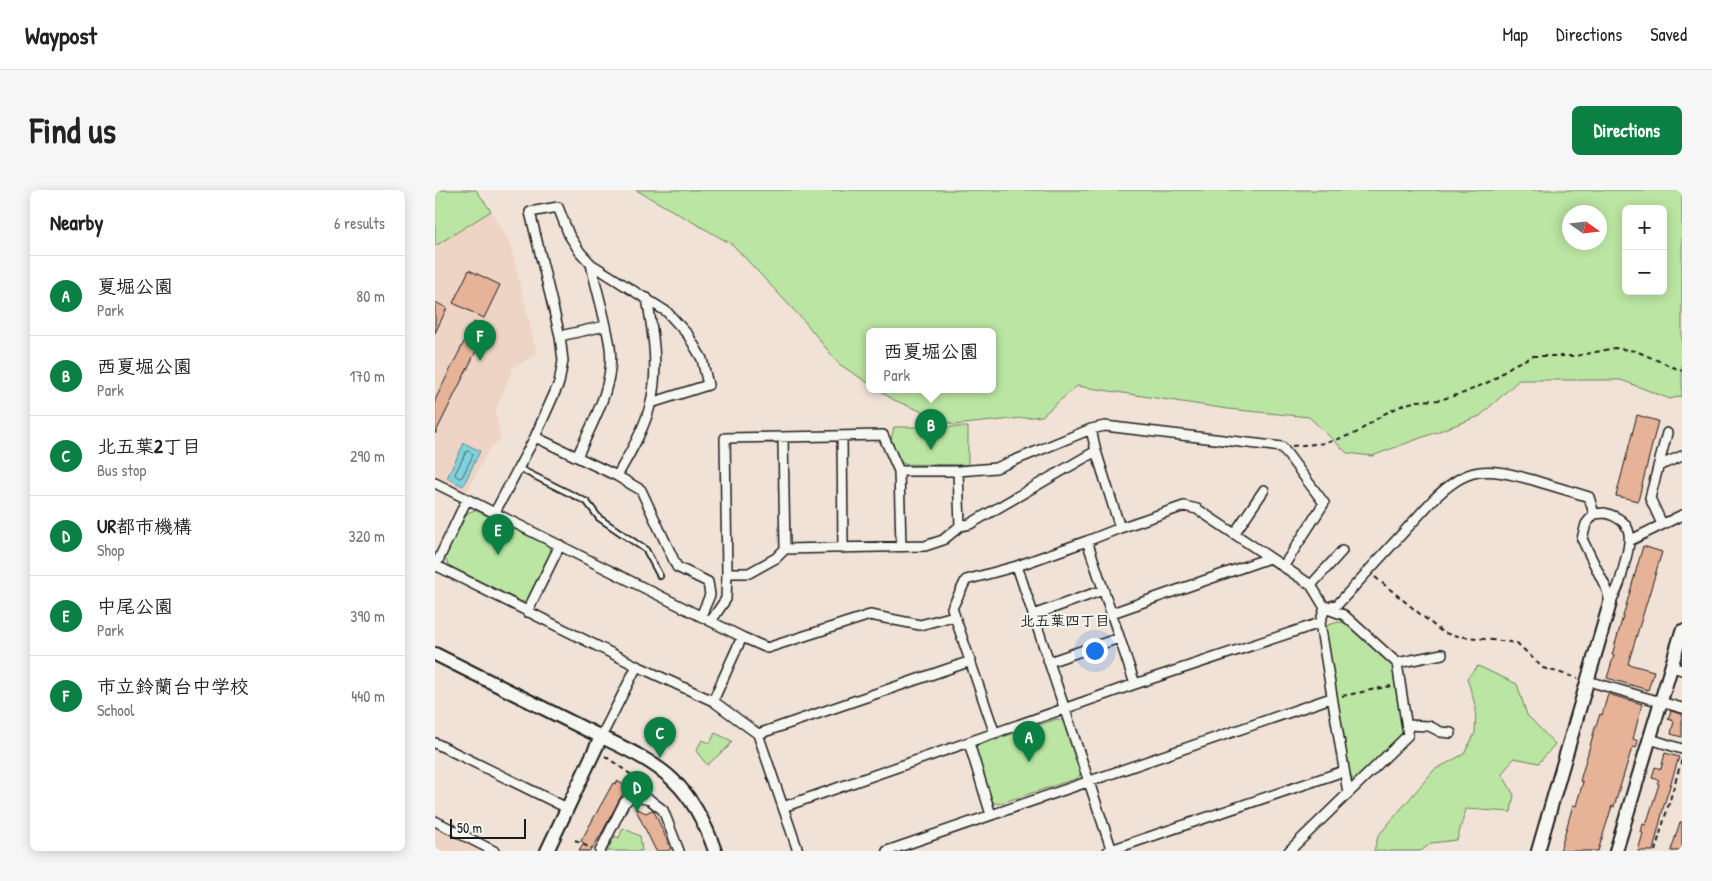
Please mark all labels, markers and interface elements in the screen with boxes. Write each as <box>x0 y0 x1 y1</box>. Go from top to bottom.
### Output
text: Waypost <box>25 19 97 51</box>
text: Map <box>1503 22 1528 47</box>
text: Directions <box>1556 22 1622 47</box>
text: Saved <box>1650 22 1687 47</box>
button: Directions <box>1572 106 1682 155</box>
text: Find us <box>30 107 116 154</box>
north arrow <box>1562 205 1607 250</box>
map controls <box>1622 205 1667 295</box>
button: + <box>1622 205 1667 250</box>
text: Nearby <box>50 208 103 237</box>
text: 6 results <box>334 212 385 234</box>
button: − <box>1622 250 1667 295</box>
text: 夏堀公園 <box>97 273 173 299</box>
text: A <box>62 285 70 307</box>
text: 80 m <box>356 285 385 307</box>
text: Park <box>97 299 124 321</box>
pin: F <box>464 320 496 361</box>
popup <box>866 328 996 393</box>
text: 西夏堀公園 <box>883 338 979 364</box>
text: 西夏堀公園 <box>97 353 192 379</box>
text: Park <box>883 364 910 386</box>
text: B <box>62 365 70 387</box>
text: 170 m <box>350 365 385 387</box>
text: Park <box>97 379 124 401</box>
pin: B <box>915 409 947 450</box>
text: 北五葉2丁目 <box>97 433 201 459</box>
text: C <box>62 445 70 467</box>
text: 290 m <box>350 445 385 467</box>
text: Bus stop <box>97 459 146 481</box>
text: UR都市機構 <box>97 513 192 539</box>
pin: E <box>482 514 514 555</box>
text: D <box>62 525 70 547</box>
text: 320 m <box>349 525 385 547</box>
text: Shop <box>97 539 124 561</box>
text: 中尾公園 <box>97 593 173 619</box>
text: E <box>62 605 70 627</box>
text: 390 m <box>350 605 385 627</box>
district label: 北五葉四丁目 <box>1020 610 1110 631</box>
text: Park <box>97 619 124 641</box>
your location <box>1082 638 1108 664</box>
text: 市立鈴蘭台中学校 <box>97 673 249 699</box>
text: F <box>63 685 69 707</box>
text: 440 m <box>351 685 385 707</box>
text: School <box>97 699 134 721</box>
pin: C <box>644 717 676 758</box>
pin: A <box>1013 721 1045 762</box>
pin: D <box>621 771 653 812</box>
scale bar <box>450 816 526 839</box>
text: 50 m <box>457 818 482 837</box>

